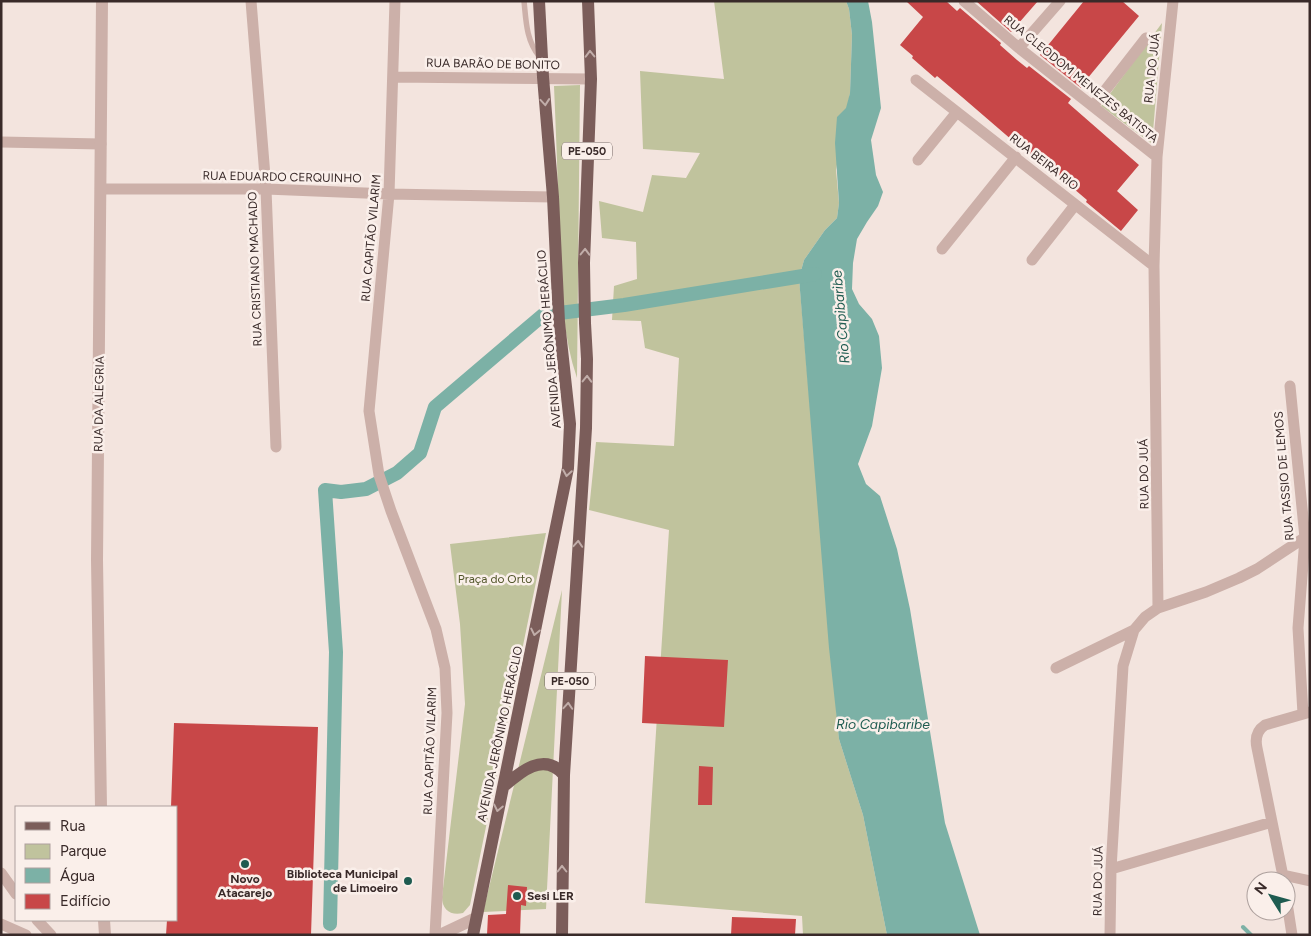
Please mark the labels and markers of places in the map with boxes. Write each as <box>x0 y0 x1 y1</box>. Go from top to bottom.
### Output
marker: Novo Atacarejo <box>239 858 251 870</box>
place label: Biblioteca Municipal de Limoeiro <box>287 867 398 895</box>
place label: Novo Atacarejo <box>218 872 272 900</box>
marker: Biblioteca Municipal de Limoeiro <box>402 875 414 887</box>
place label: Sesi LER <box>527 889 574 903</box>
marker: Sesi LER <box>511 890 523 902</box>

